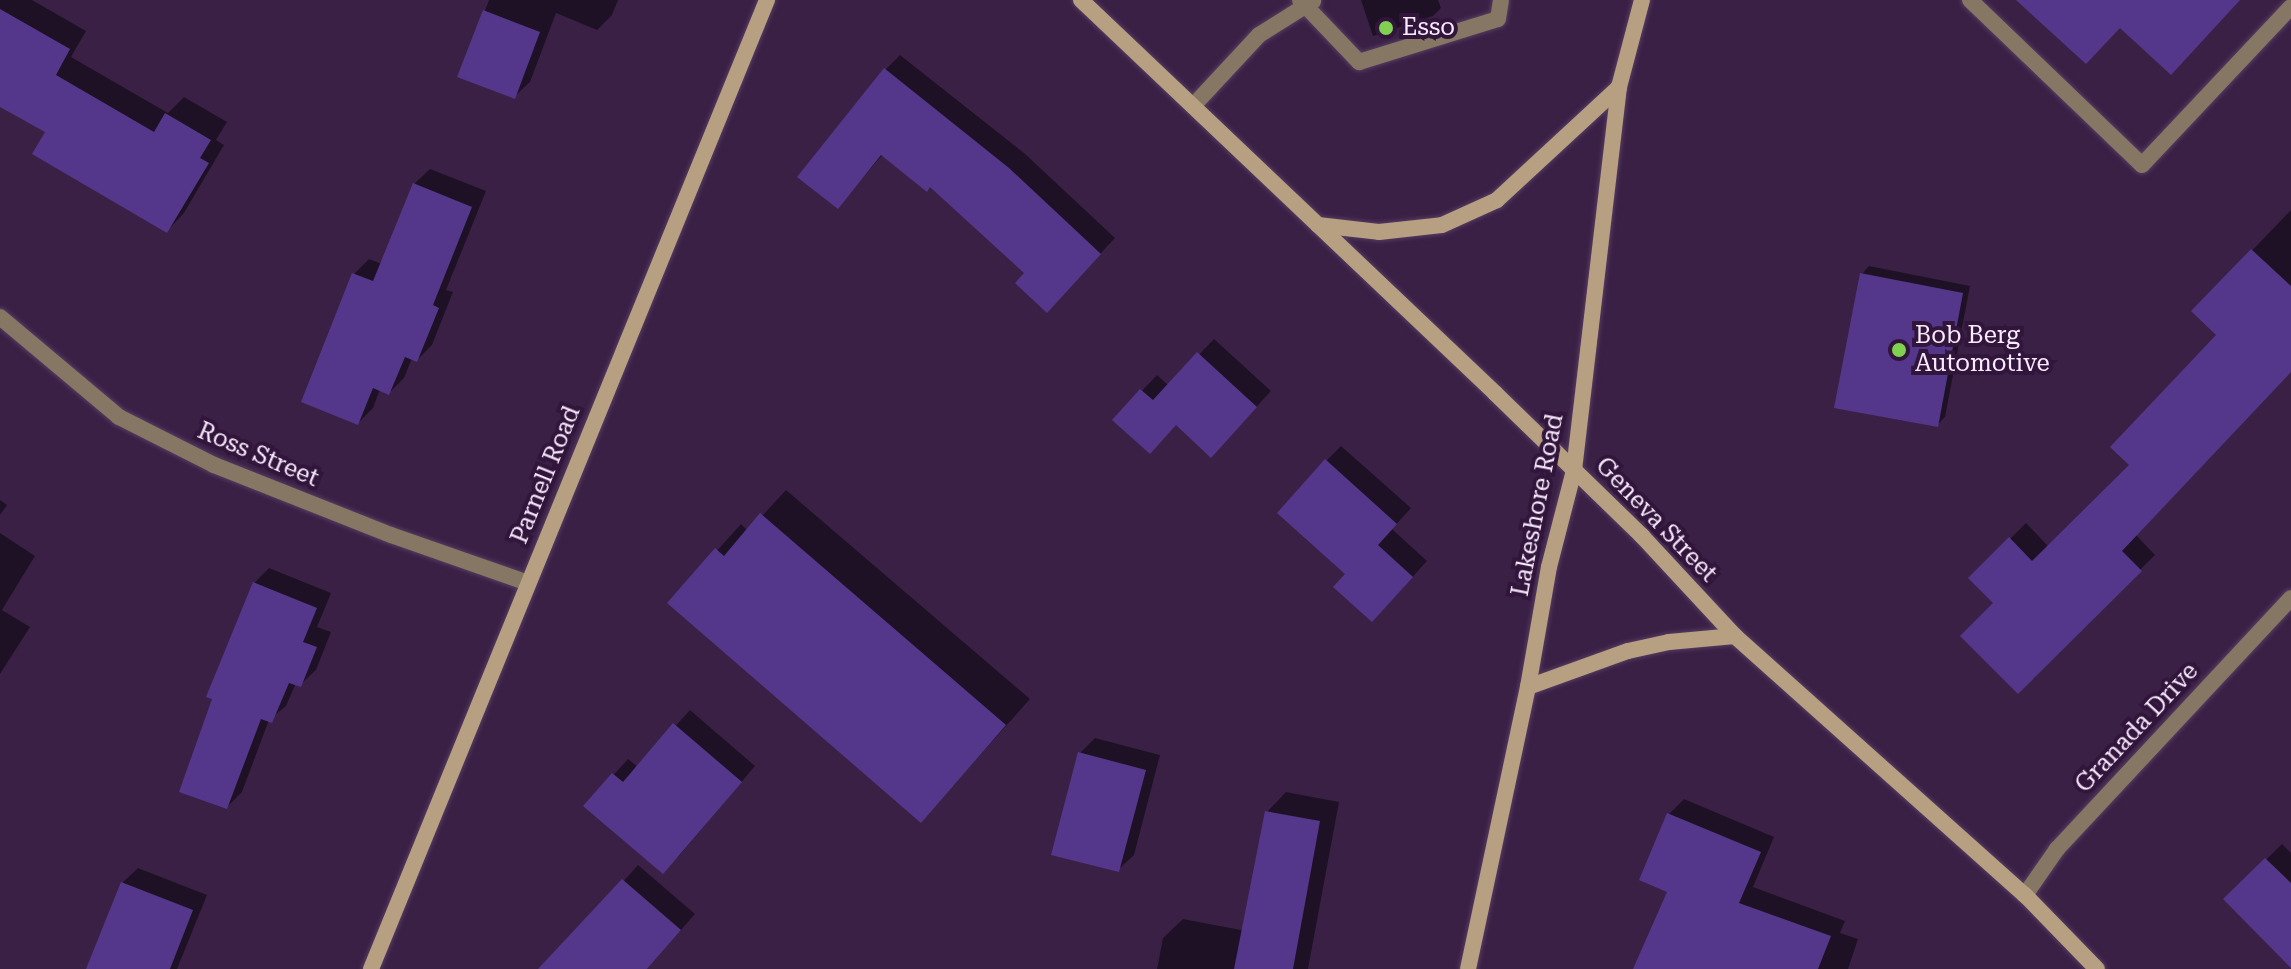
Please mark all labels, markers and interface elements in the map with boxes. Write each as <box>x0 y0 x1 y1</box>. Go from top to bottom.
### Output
place label: Esso <box>1402 14 1455 42</box>
marker: Esso <box>1377 19 1395 37</box>
place label: Bob Berg Automotive <box>1915 322 2050 378</box>
marker: Bob Berg Automotive <box>1890 341 1908 359</box>
street label: Parnell Road <box>505 402 587 548</box>
street label: Lakeshore Road <box>1506 411 1570 599</box>
street label: Ross Street <box>193 417 323 493</box>
street label: Geneva Street <box>1589 452 1723 588</box>
street label: Granada Drive <box>2070 657 2204 799</box>

